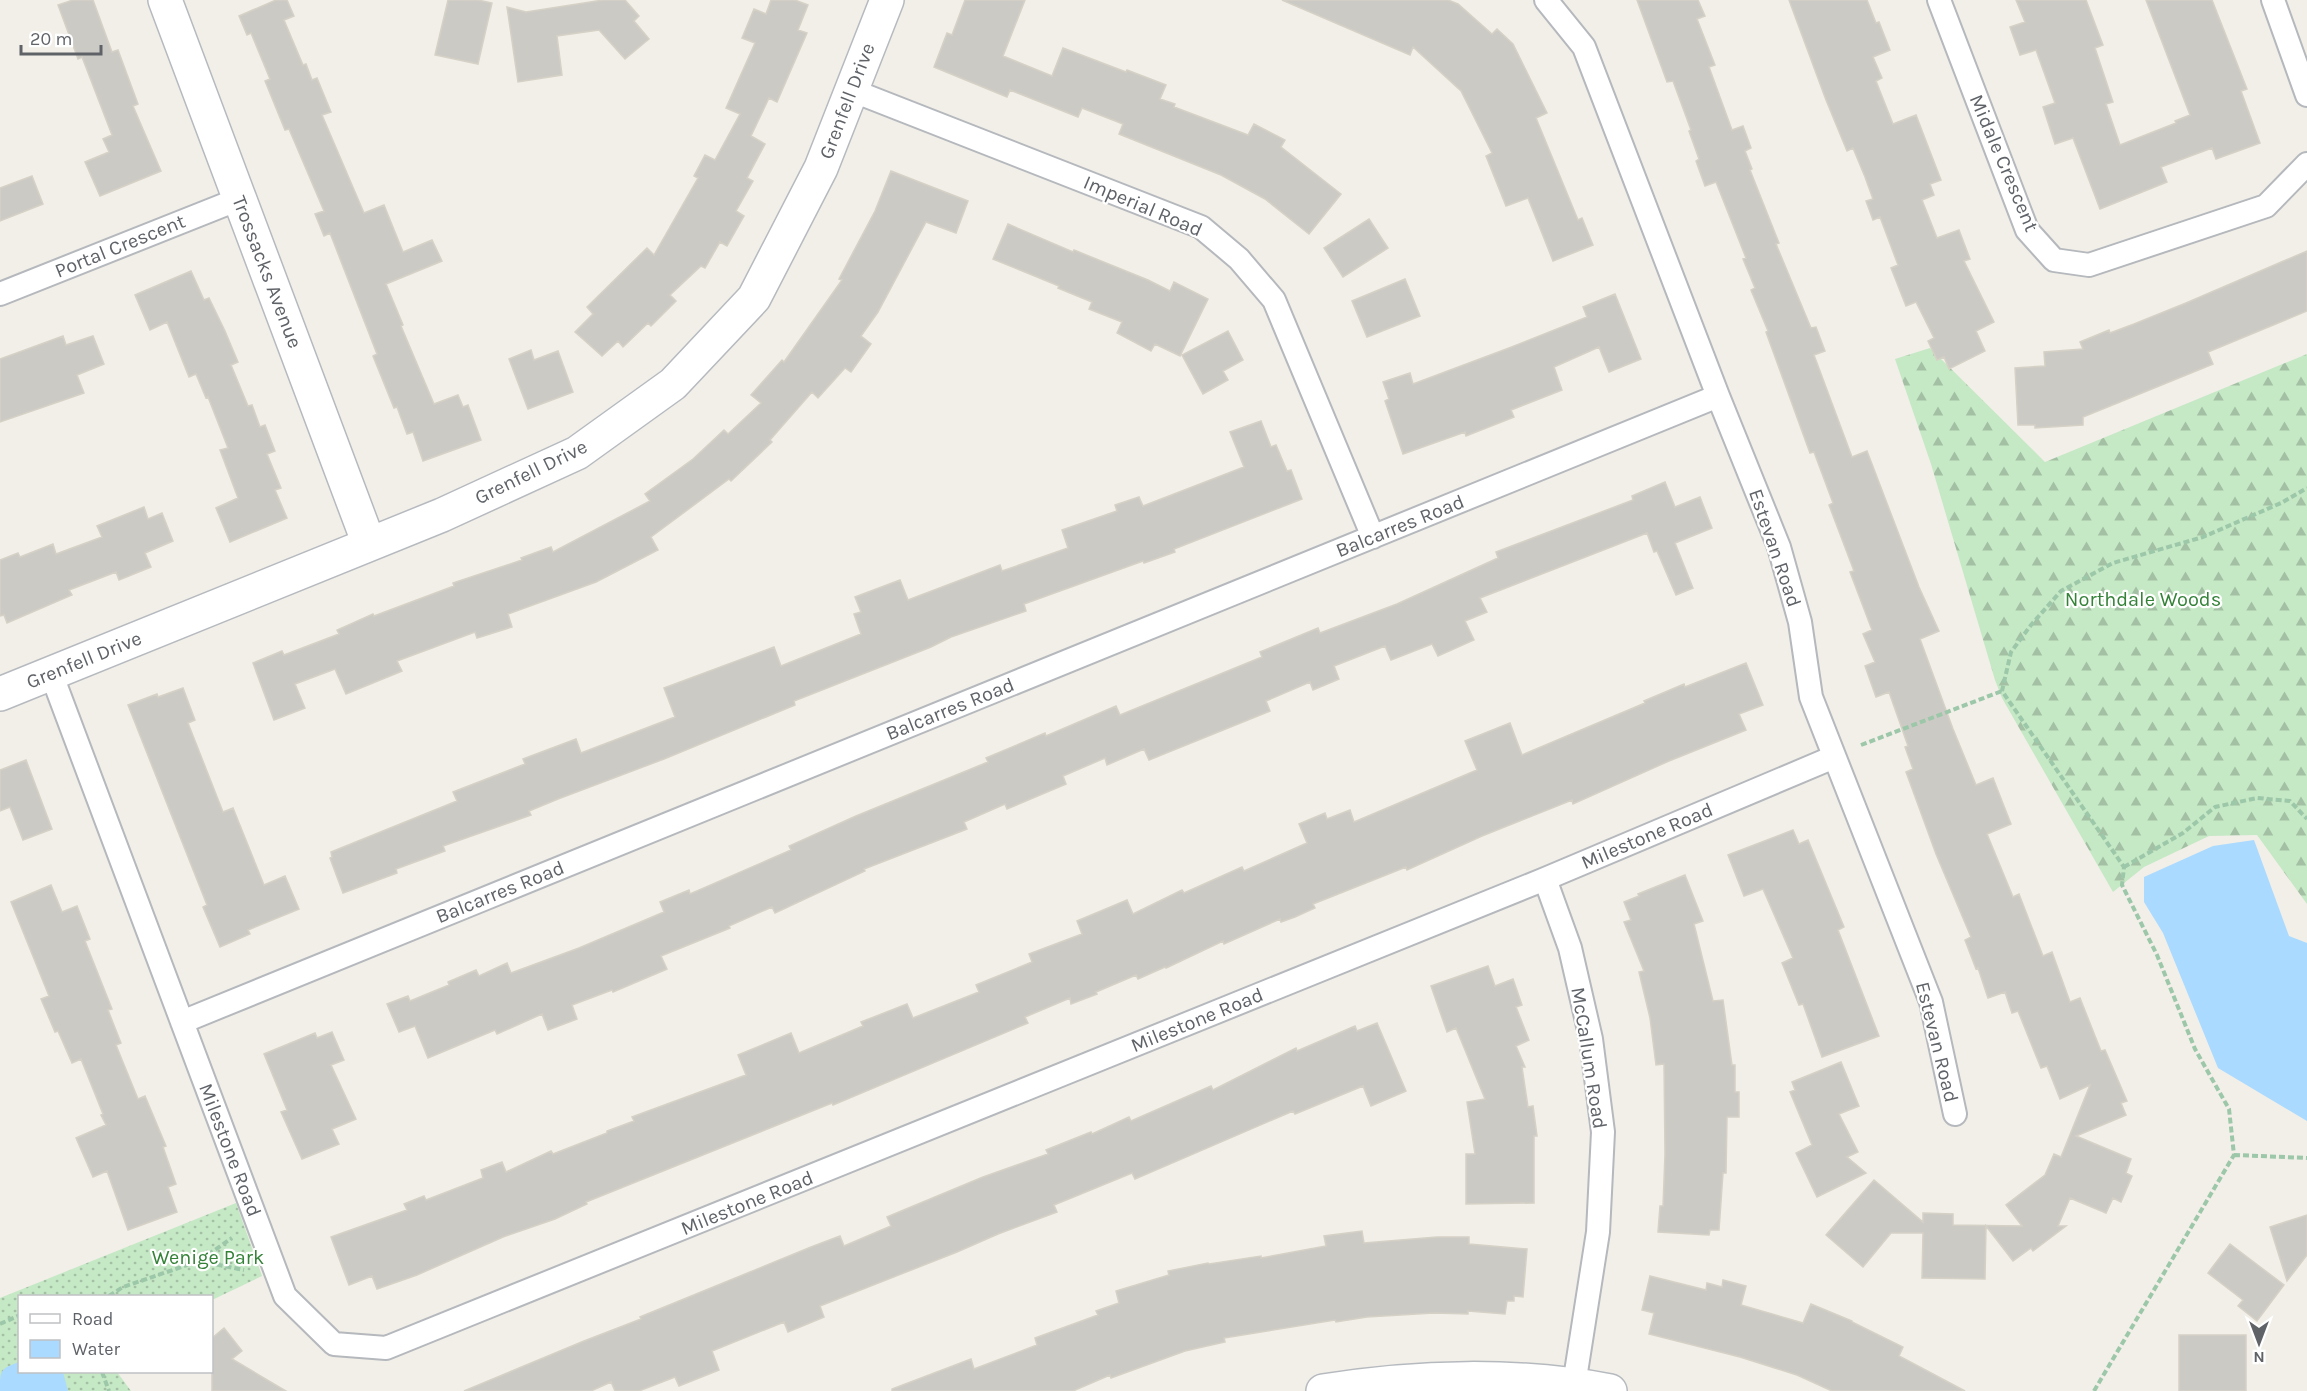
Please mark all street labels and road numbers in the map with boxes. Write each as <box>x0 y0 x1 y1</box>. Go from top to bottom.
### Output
street label: Grenfell Drive <box>814 40 880 162</box>
street label: Midale Crescent <box>1965 91 2043 236</box>
street label: Imperial Road <box>1080 171 1206 241</box>
street label: Trossacks Avenue <box>227 193 307 351</box>
street label: Portal Crescent <box>51 209 189 283</box>
street label: Grenfell Drive <box>471 435 591 509</box>
street label: Estevan Road <box>1744 486 1806 610</box>
street label: Balcarres Road <box>1332 490 1468 562</box>
street label: Grenfell Drive <box>23 626 145 694</box>
street label: Balcarres Road <box>882 673 1018 745</box>
street label: Milestone Road <box>1578 798 1716 874</box>
street label: Balcarres Road <box>432 856 568 928</box>
street label: Estevan Road <box>1911 979 1963 1105</box>
street label: Milestone Road <box>1127 983 1267 1057</box>
street label: McCallum Road <box>1566 985 1612 1131</box>
street label: Milestone Road <box>194 1080 266 1220</box>
street label: Milestone Road <box>677 1166 817 1240</box>

